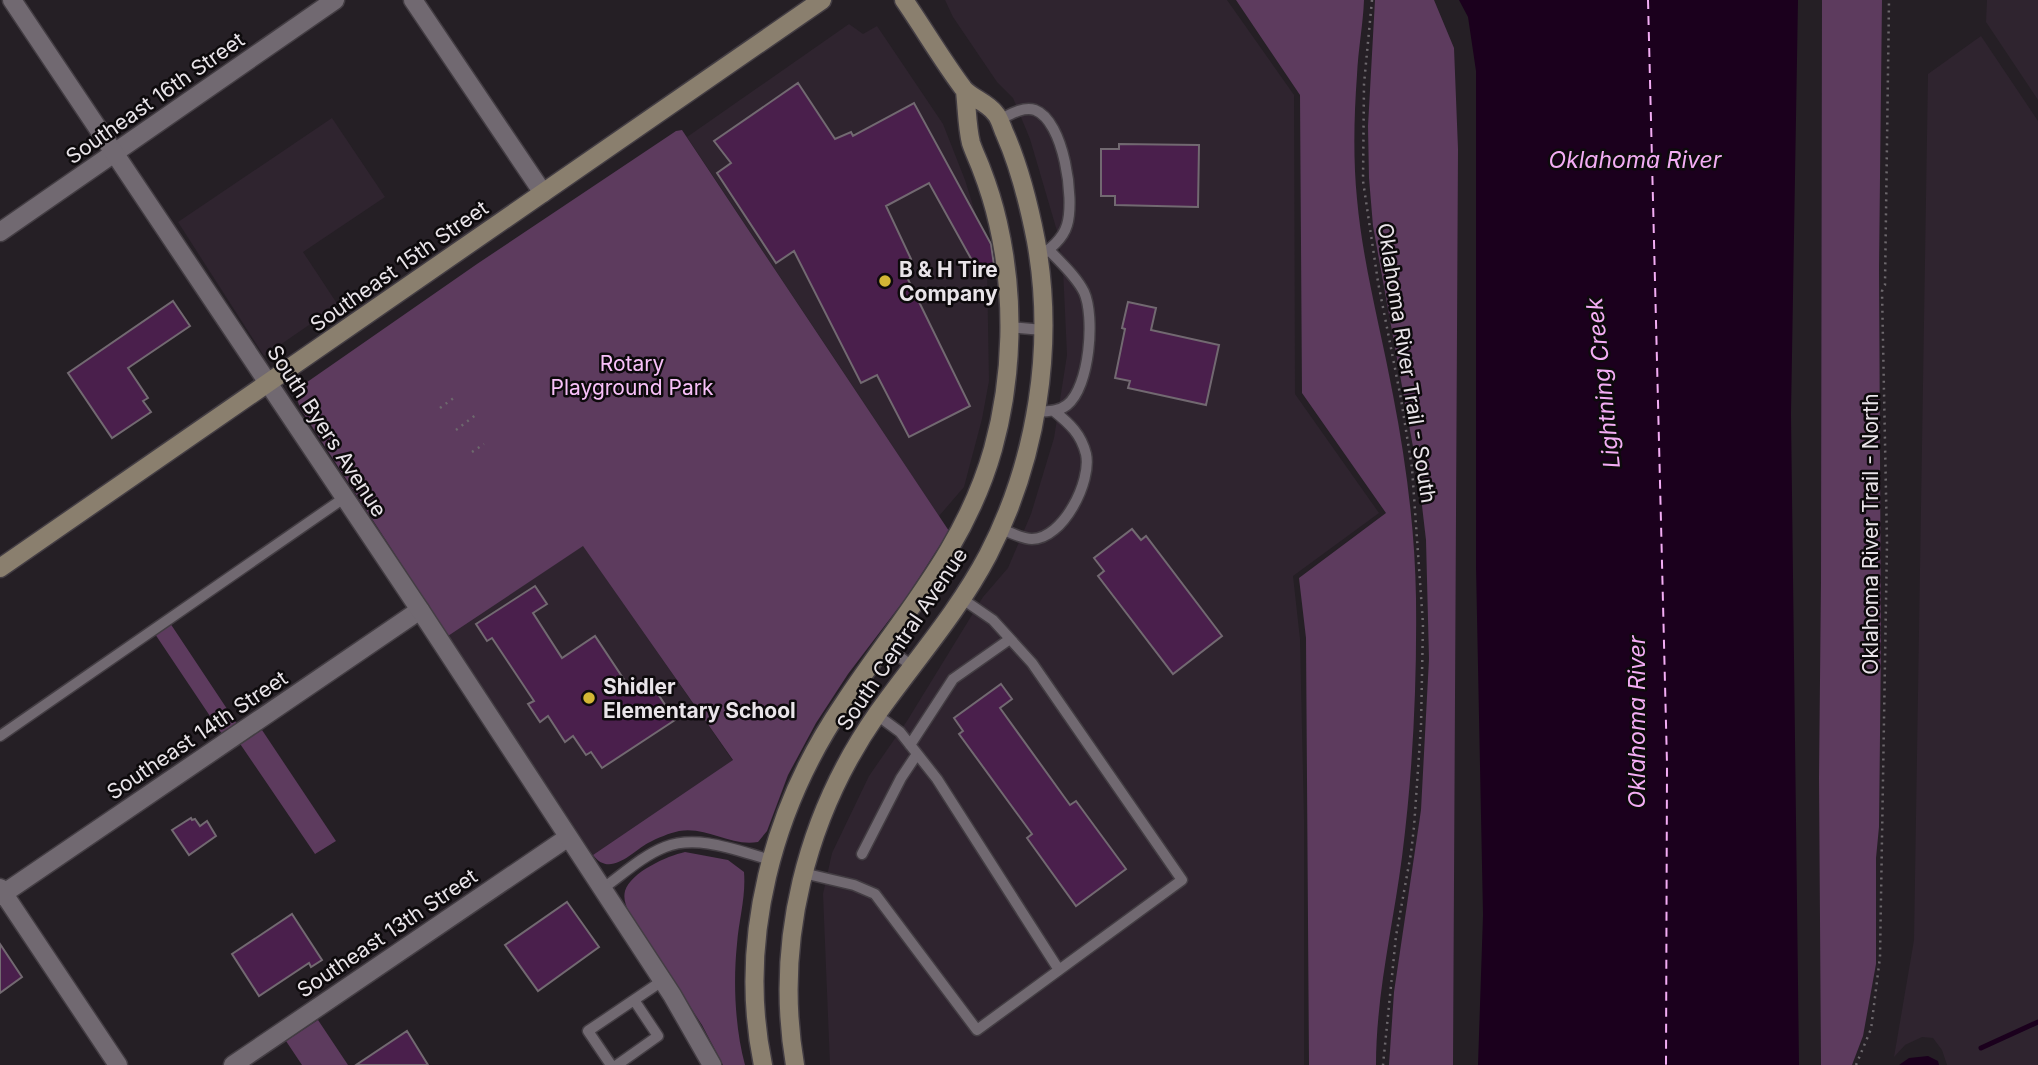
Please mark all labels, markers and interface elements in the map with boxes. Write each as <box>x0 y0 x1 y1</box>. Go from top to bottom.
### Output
street label: Southeast 16th Street <box>61 27 249 169</box>
water label: Oklahoma River <box>1549 146 1723 174</box>
street label: Southeast 15th Street <box>305 195 493 337</box>
street label: Oklahoma River Trail - South <box>1373 221 1441 505</box>
place label: B & H Tire Company <box>899 257 998 306</box>
marker: B & H Tire Company <box>877 273 893 289</box>
water label: Lightning Creek <box>1580 296 1626 470</box>
street label: South Byers Avenue <box>262 340 392 522</box>
park label: Rotary Playground Park <box>551 351 714 400</box>
street label: Oklahoma River Trail - North <box>1858 393 1883 675</box>
street label: South Central Avenue <box>832 543 972 735</box>
water label: Oklahoma River <box>1623 634 1651 808</box>
street label: Southeast 14th Street <box>102 665 292 805</box>
place label: Shidler Elementary School <box>603 674 796 723</box>
marker: Shidler Elementary School <box>581 690 597 706</box>
street label: Southeast 13th Street <box>292 863 482 1003</box>

